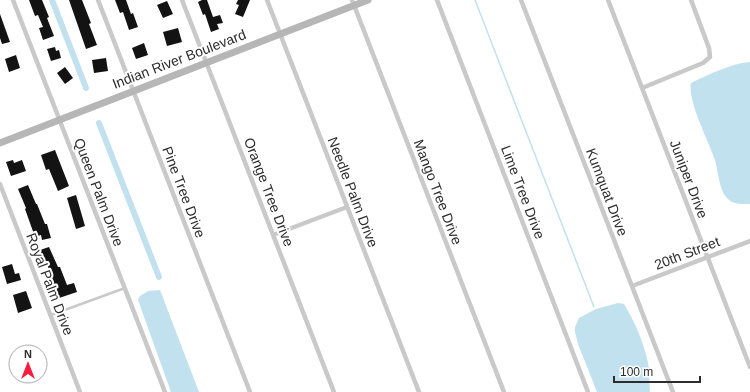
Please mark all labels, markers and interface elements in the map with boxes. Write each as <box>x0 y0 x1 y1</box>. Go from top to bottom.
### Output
street label: Indian River Boulevard <box>110 26 248 92</box>
street label: Orange Tree Drive <box>241 135 297 249</box>
street label: Needle Palm Drive <box>325 135 381 250</box>
street label: Queen Palm Drive <box>71 136 127 248</box>
street label: Mango Tree Drive <box>411 137 465 247</box>
street label: Juniper Drive <box>667 138 711 221</box>
street label: Lime Tree Drive <box>498 143 548 241</box>
street label: Pine Tree Drive <box>159 144 209 240</box>
street label: Kumquat Drive <box>583 146 631 238</box>
street label: Royal Palm Drive <box>23 231 77 338</box>
street label: 20th Street <box>652 233 722 273</box>
north arrow <box>8 344 48 384</box>
text: N <box>24 348 32 360</box>
scale bar <box>614 358 700 384</box>
text: 100 m <box>620 365 653 379</box>

